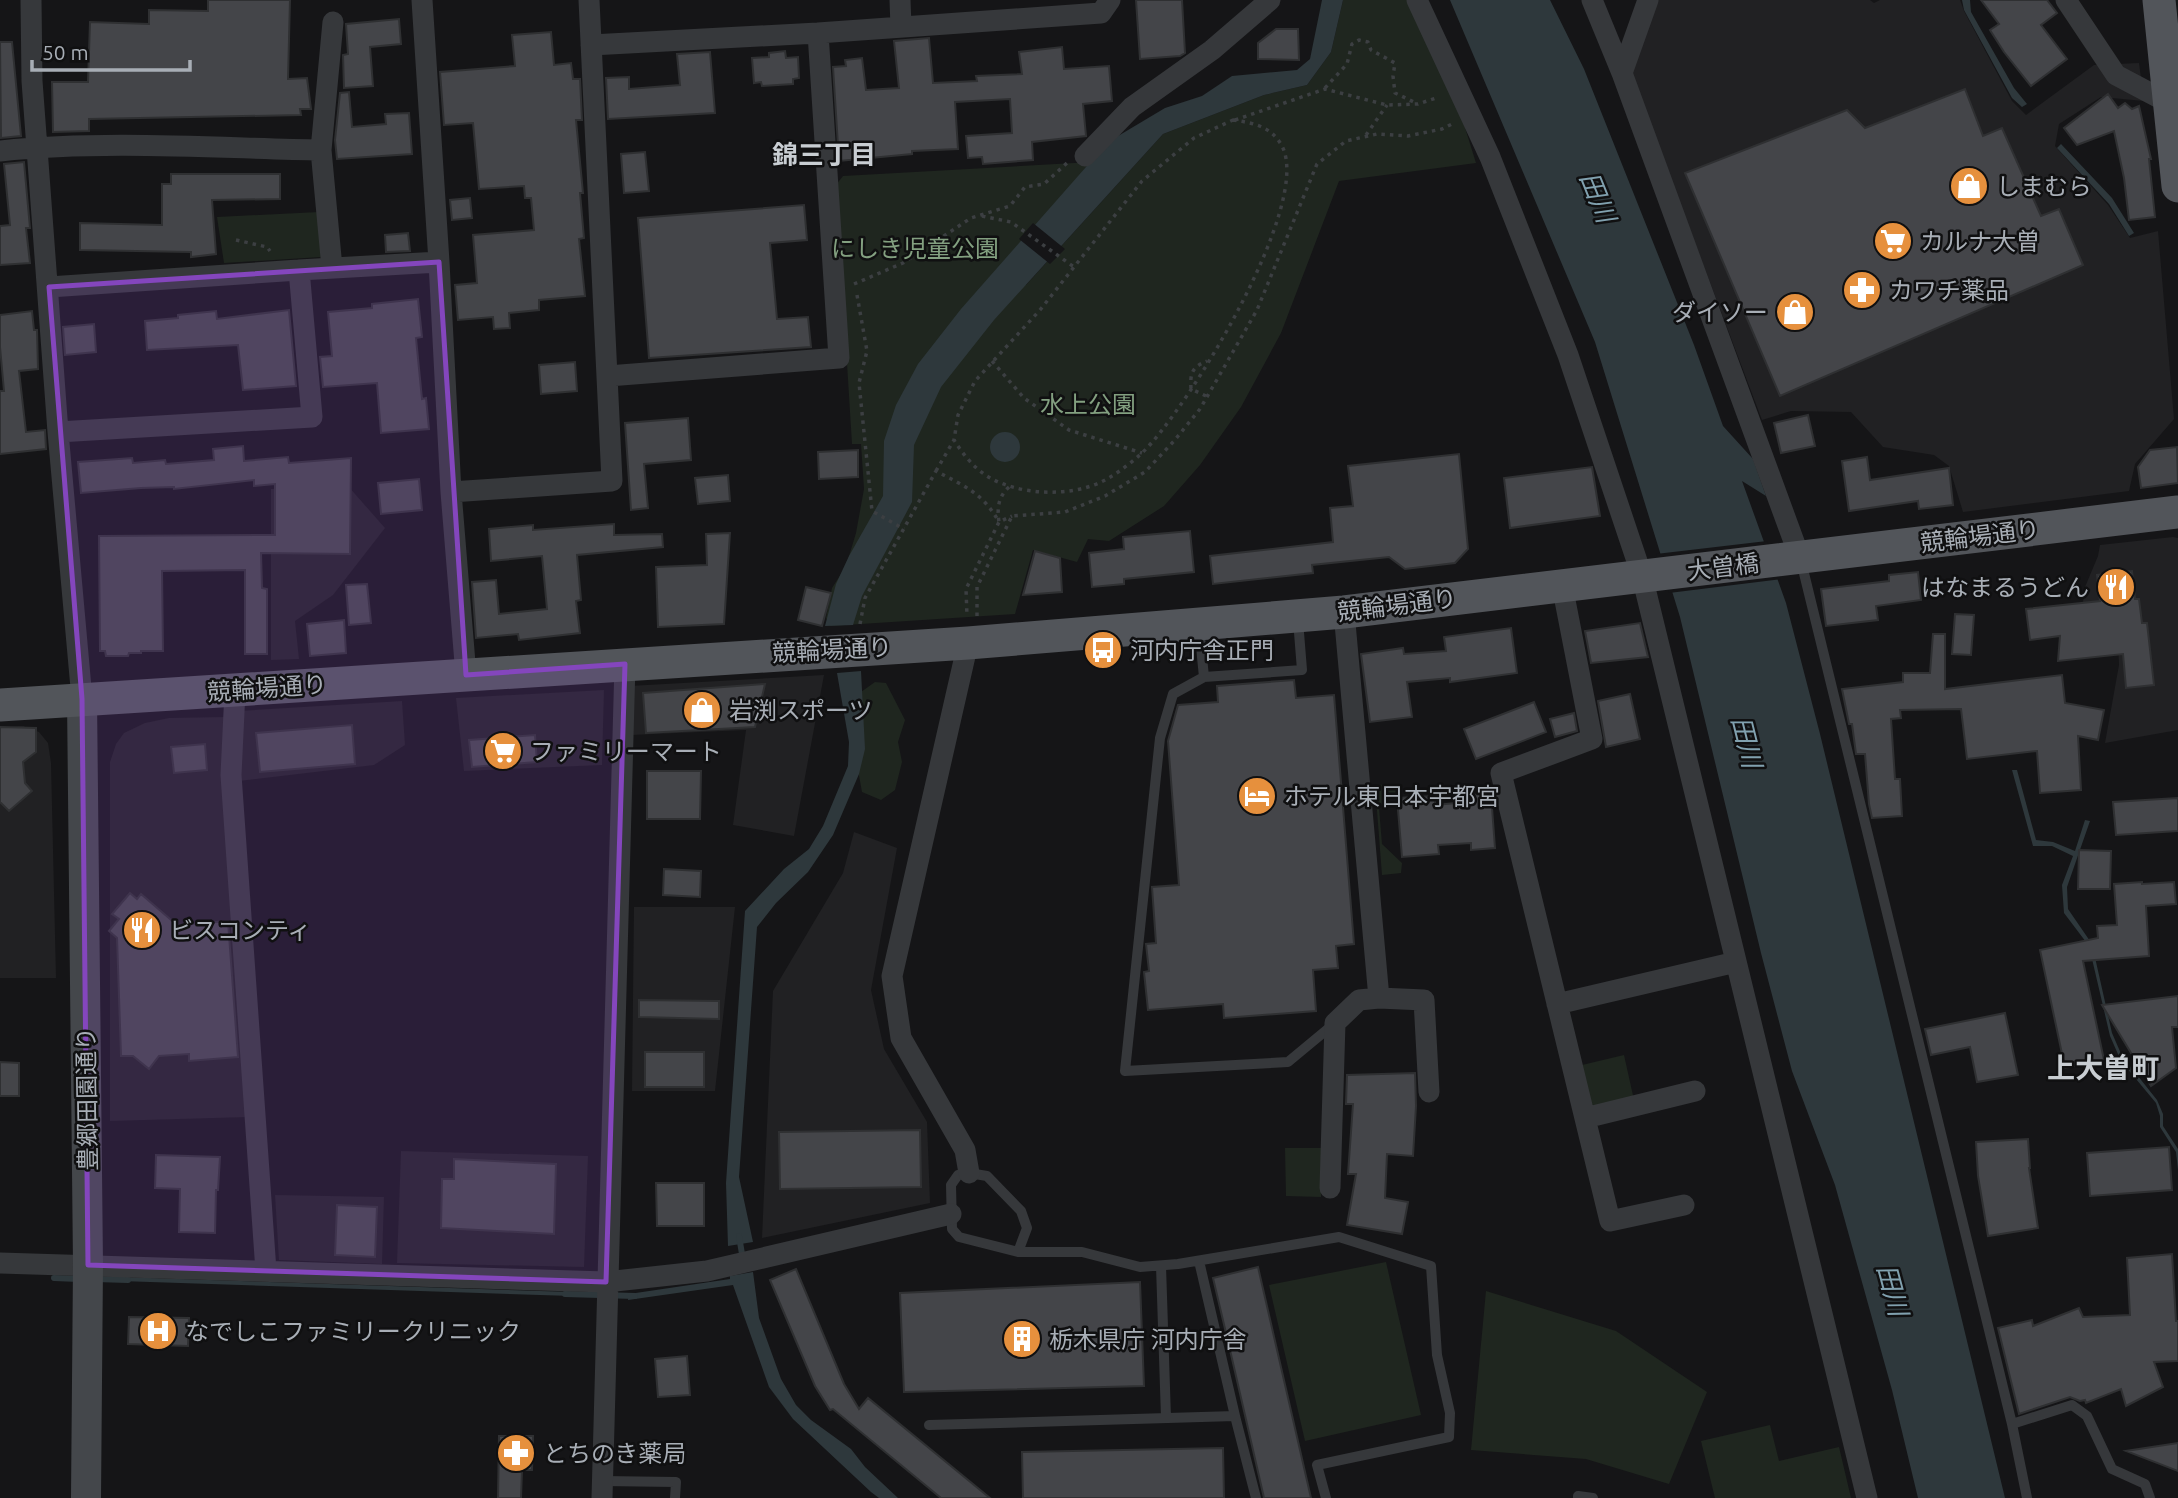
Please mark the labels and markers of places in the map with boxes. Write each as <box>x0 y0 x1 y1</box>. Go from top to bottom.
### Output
shop icon: しまむら <box>1948 165 1990 207</box>
place label: しまむら <box>1996 173 2092 200</box>
supermarket icon: カルナ大曽 <box>1872 220 1914 262</box>
place label: カルナ大曽 <box>1920 228 2040 255</box>
pharmacy icon: カワチ薬品 <box>1841 269 1883 311</box>
place label: カワチ薬品 <box>1889 277 2009 304</box>
shop icon: ダイソー <box>1774 291 1816 333</box>
place label: ダイソー <box>1672 299 1768 326</box>
restaurant icon: はなまるうどん <box>2095 566 2137 608</box>
place label: はなまるうどん <box>1921 574 2089 601</box>
bus stop icon: 河内庁舎正門 <box>1082 629 1124 671</box>
place label: 河内庁舎正門 <box>1130 637 1274 664</box>
shop icon: 岩渕スポーツ <box>681 689 723 731</box>
place label: 岩渕スポーツ <box>729 697 873 724</box>
supermarket icon: ファミリーマート <box>482 730 524 772</box>
place label: ファミリーマート <box>530 738 722 765</box>
hotel icon: ホテル東日本宇都宮 <box>1236 775 1278 817</box>
place label: ホテル東日本宇都宮 <box>1284 783 1500 810</box>
restaurant icon: ビスコンティ <box>121 909 163 951</box>
place label: ビスコンティ <box>169 917 312 944</box>
hospital icon: なでしこファミリークリニック <box>137 1310 179 1352</box>
place label: なでしこファミリークリニック <box>185 1318 521 1345</box>
building icon: 栃木県庁 河内庁舎 <box>1001 1318 1043 1360</box>
place label: 栃木県庁 河内庁舎 <box>1049 1326 1247 1353</box>
pharmacy icon: とちのき薬局 <box>495 1432 537 1474</box>
place label: とちのき薬局 <box>543 1440 686 1467</box>

